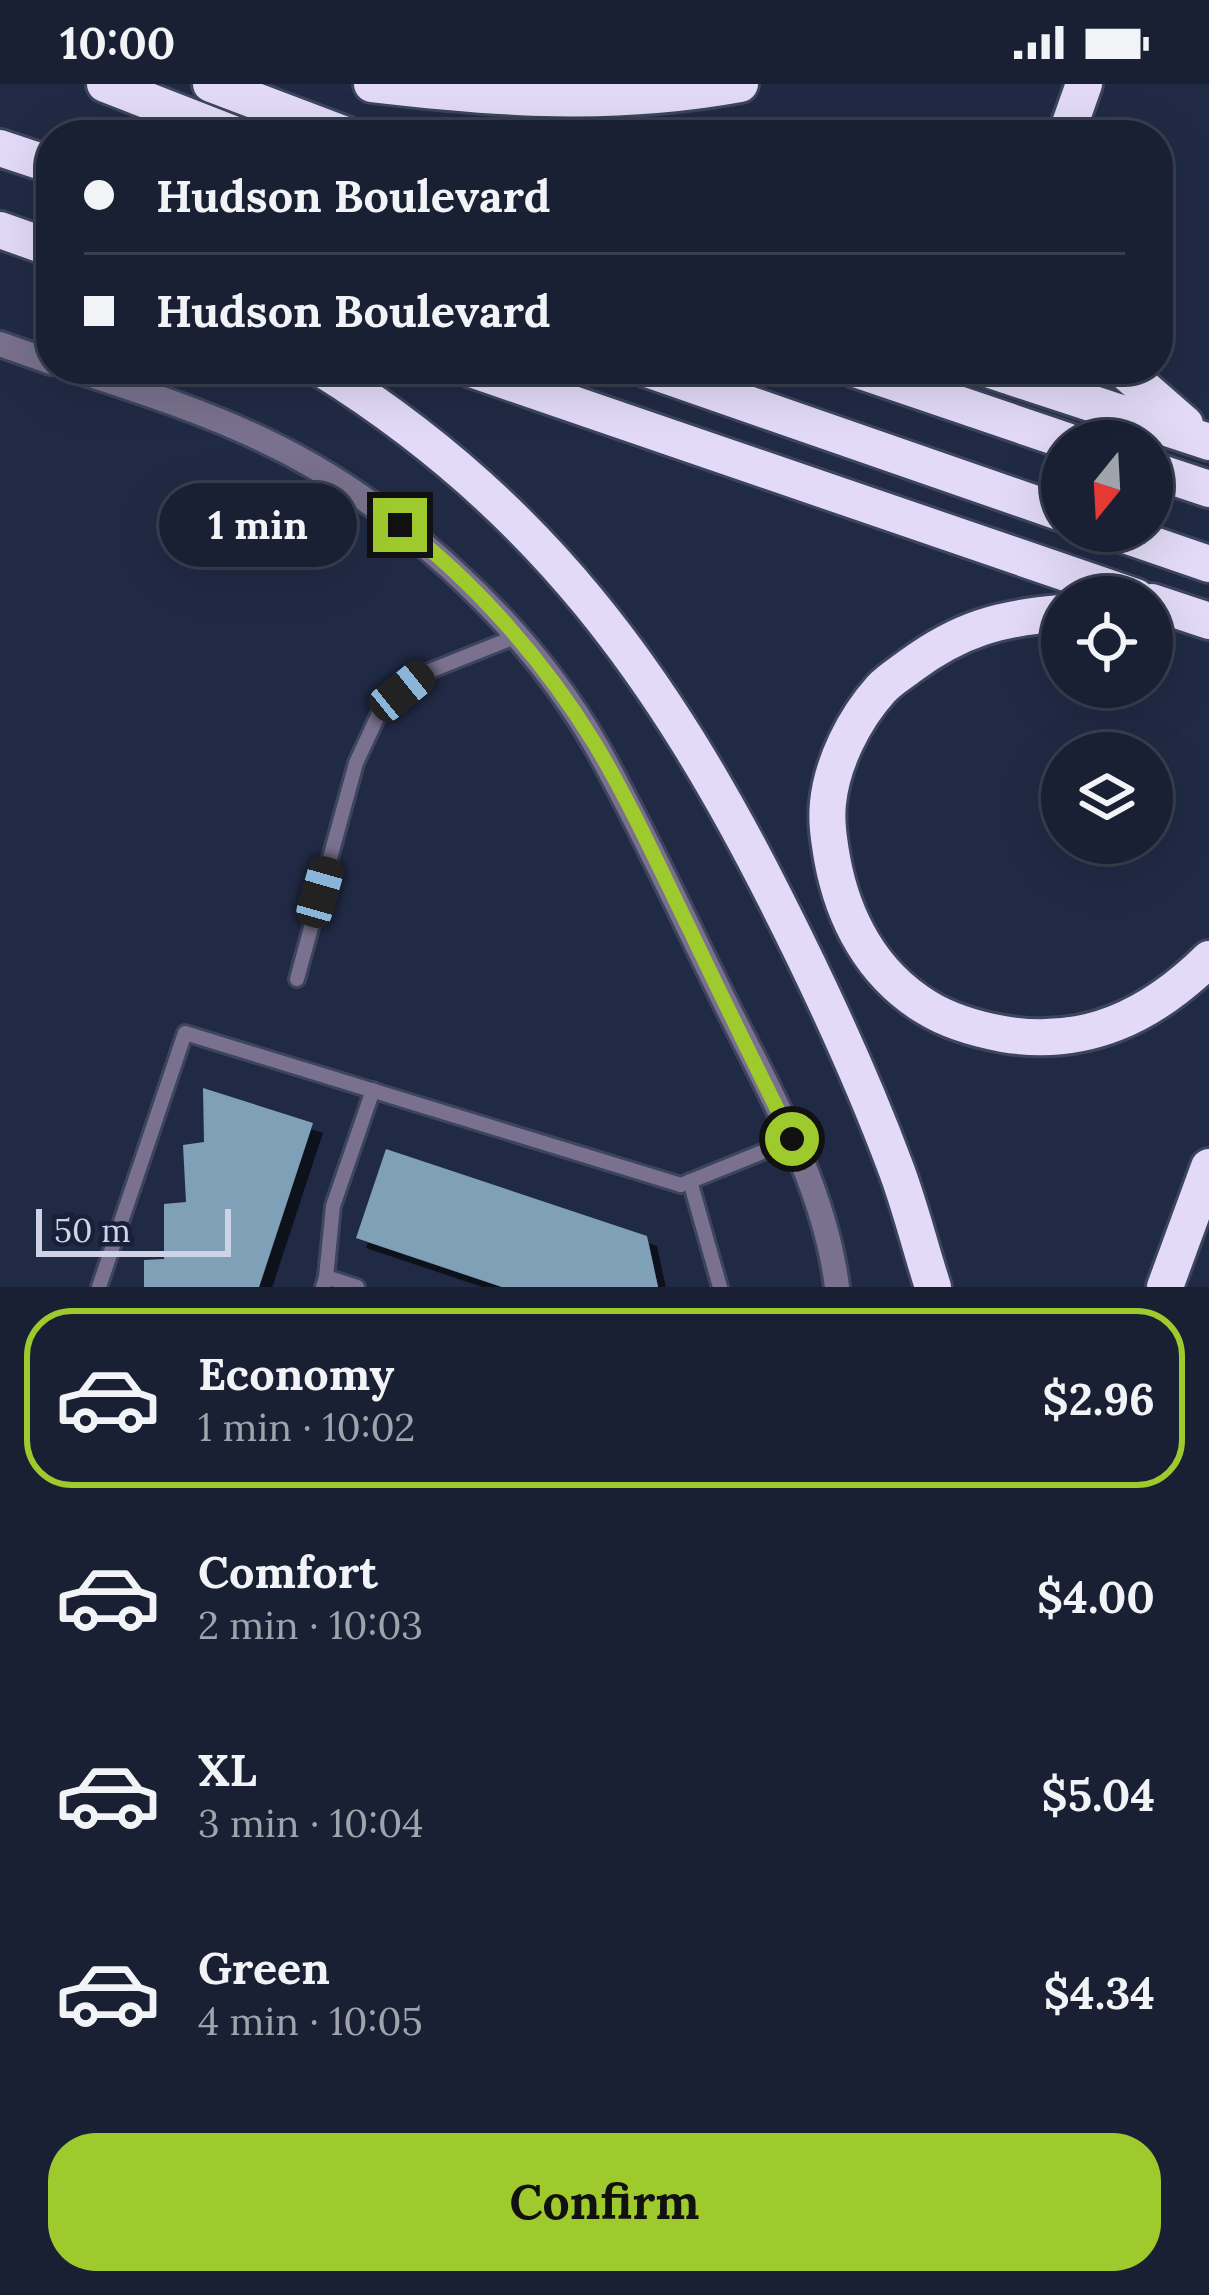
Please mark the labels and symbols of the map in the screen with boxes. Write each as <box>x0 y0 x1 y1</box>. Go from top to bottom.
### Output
north arrow <box>1041 420 1173 552</box>
callout: 1 min <box>160 483 358 567</box>
route end <box>373 498 427 552</box>
car <box>363 654 441 728</box>
car <box>293 852 347 932</box>
route start <box>765 1112 819 1166</box>
scale bar <box>36 1203 231 1256</box>

